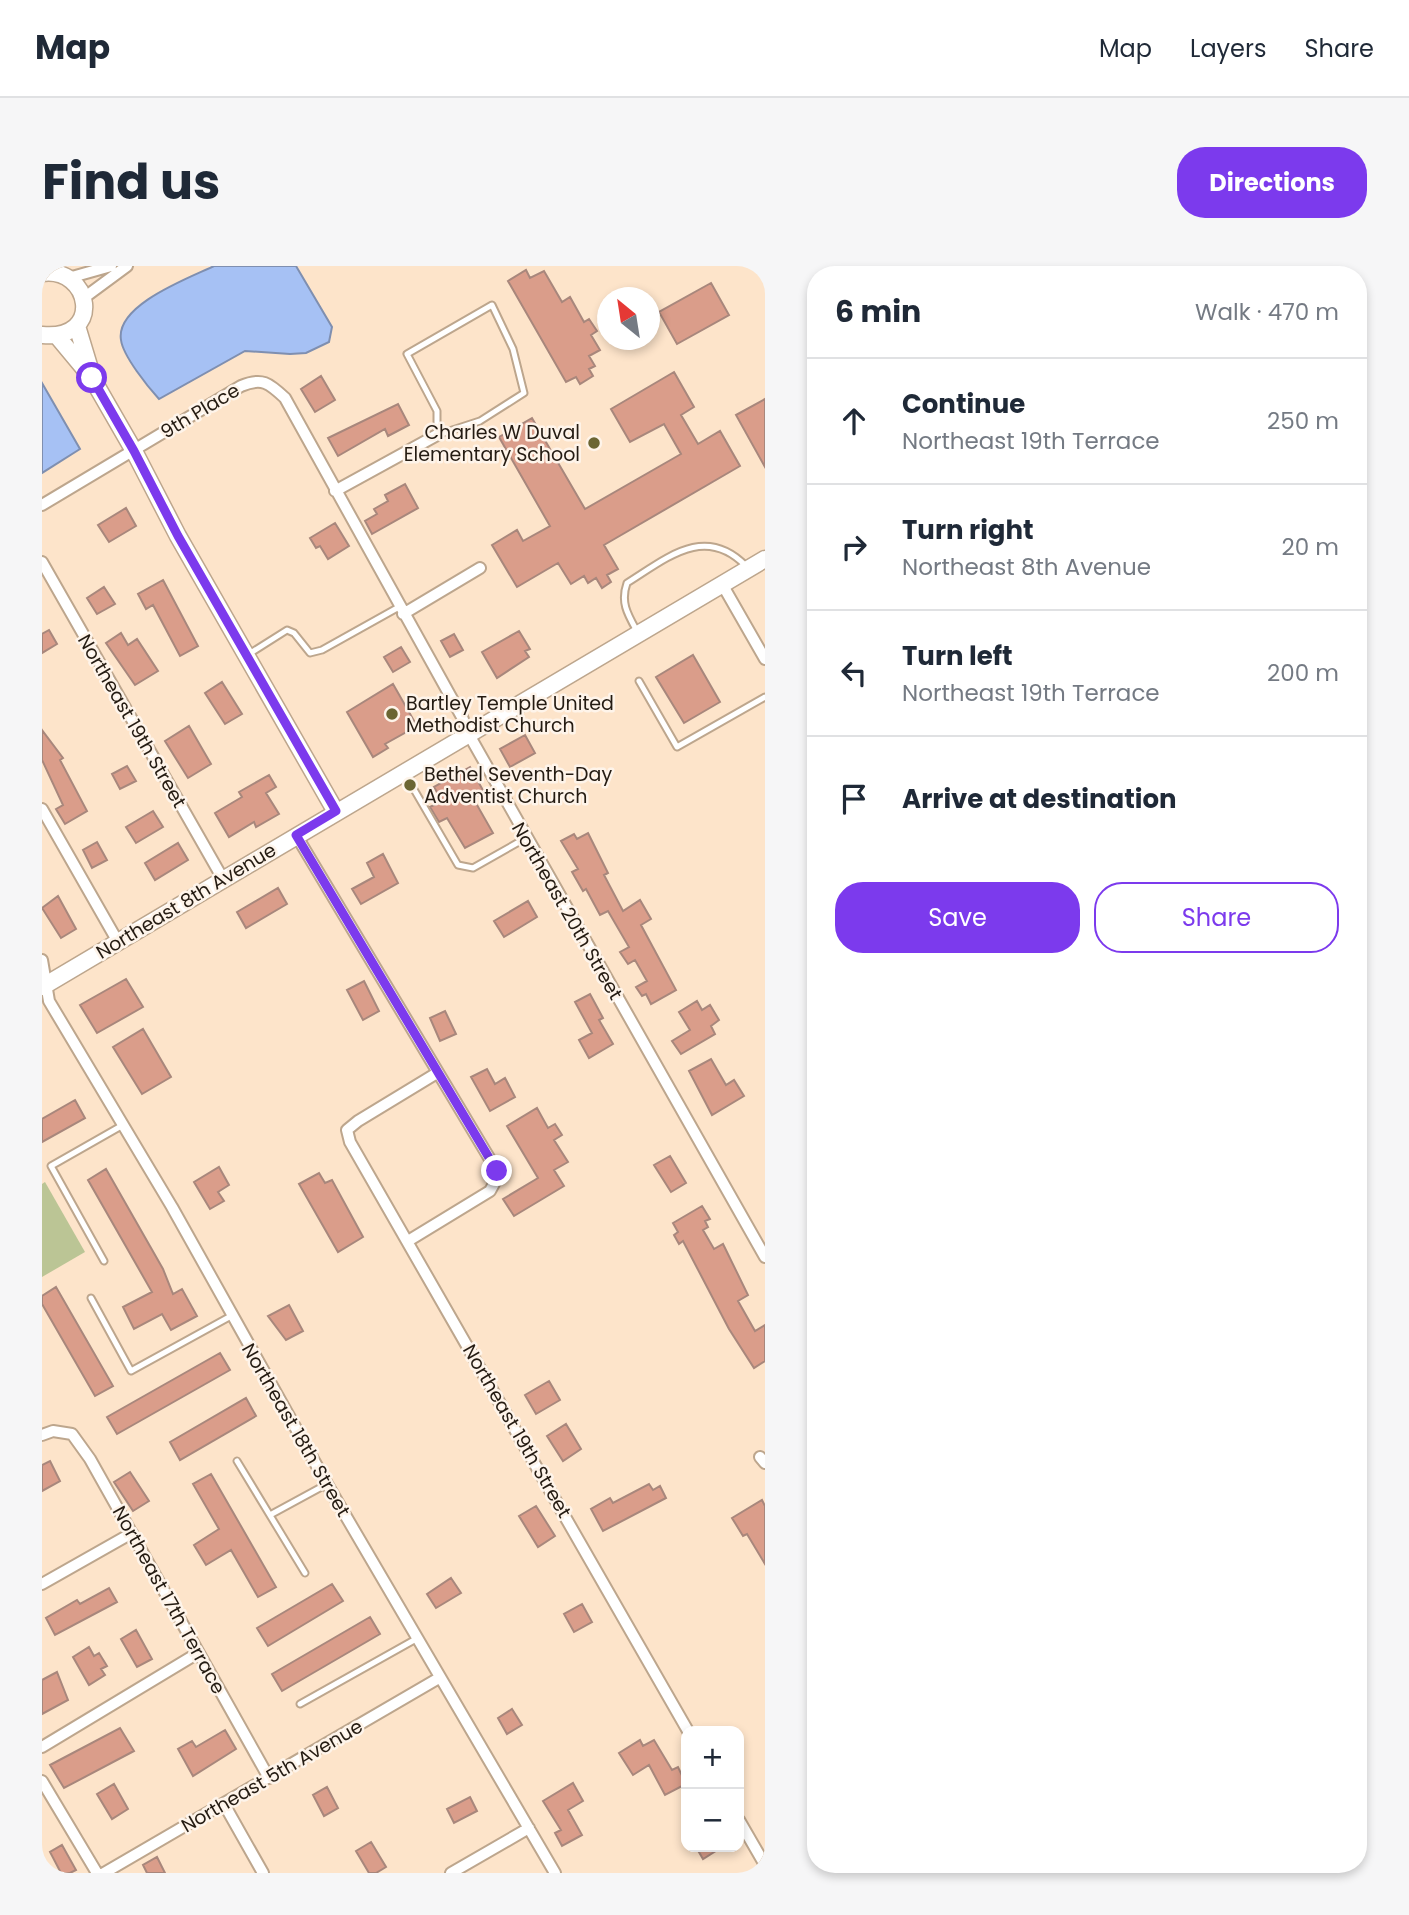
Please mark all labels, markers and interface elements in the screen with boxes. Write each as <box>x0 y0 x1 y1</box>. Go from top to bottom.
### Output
text: Map <box>35 24 110 71</box>
text: Map <box>1099 32 1152 65</box>
text: Layers <box>1190 32 1266 65</box>
text: Share <box>1304 32 1374 65</box>
button: Directions <box>1177 147 1367 218</box>
text: Find us <box>42 148 220 216</box>
north arrow <box>597 287 660 350</box>
text: 6 min <box>835 290 921 333</box>
text: Walk · 470 m <box>1195 296 1339 328</box>
route start <box>76 362 107 393</box>
street label: 9th Place <box>155 377 245 445</box>
text: Continue <box>902 386 1025 422</box>
icon: ahead <box>835 402 873 440</box>
text: 250 m <box>1267 405 1339 437</box>
place label: Charles W Duval Elementary School <box>404 419 580 468</box>
text: Northeast 19th Terrace <box>902 425 1160 457</box>
marker: Charles W Duval Elementary School <box>586 435 602 451</box>
text: Turn right <box>902 512 1034 548</box>
icon: right <box>835 528 873 566</box>
text: 20 m <box>1281 531 1339 563</box>
text: Northeast 8th Avenue <box>902 551 1151 583</box>
street label: Northeast 19th Street <box>71 629 193 813</box>
text: Turn left <box>902 638 1013 674</box>
icon: left <box>835 654 873 692</box>
text: 200 m <box>1267 657 1339 689</box>
text: Northeast 19th Terrace <box>902 677 1160 709</box>
place label: Bartley Temple United Methodist Church <box>406 690 614 739</box>
marker: Bartley Temple United Methodist Church <box>384 706 400 722</box>
place label: Bethel Seventh-Day Adventist Church <box>424 761 612 810</box>
marker: Bethel Seventh-Day Adventist Church <box>402 777 418 793</box>
icon: arrive <box>835 780 873 818</box>
text: Arrive at destination <box>902 781 1177 817</box>
street label: Northeast 20th Street <box>505 817 629 1005</box>
street label: Northeast 8th Avenue <box>91 836 281 966</box>
button: Save <box>835 882 1080 953</box>
button: Share <box>1094 882 1339 953</box>
route end <box>481 1155 512 1186</box>
street label: Northeast 18th Street <box>235 1338 357 1522</box>
street label: Northeast 19th Street <box>456 1339 578 1523</box>
street label: Northeast 17th Terrace <box>106 1501 232 1699</box>
street label: Northeast 5th Avenue <box>176 1713 368 1839</box>
map controls <box>681 1726 744 1852</box>
button: + <box>681 1726 744 1789</box>
button: − <box>681 1789 744 1852</box>

